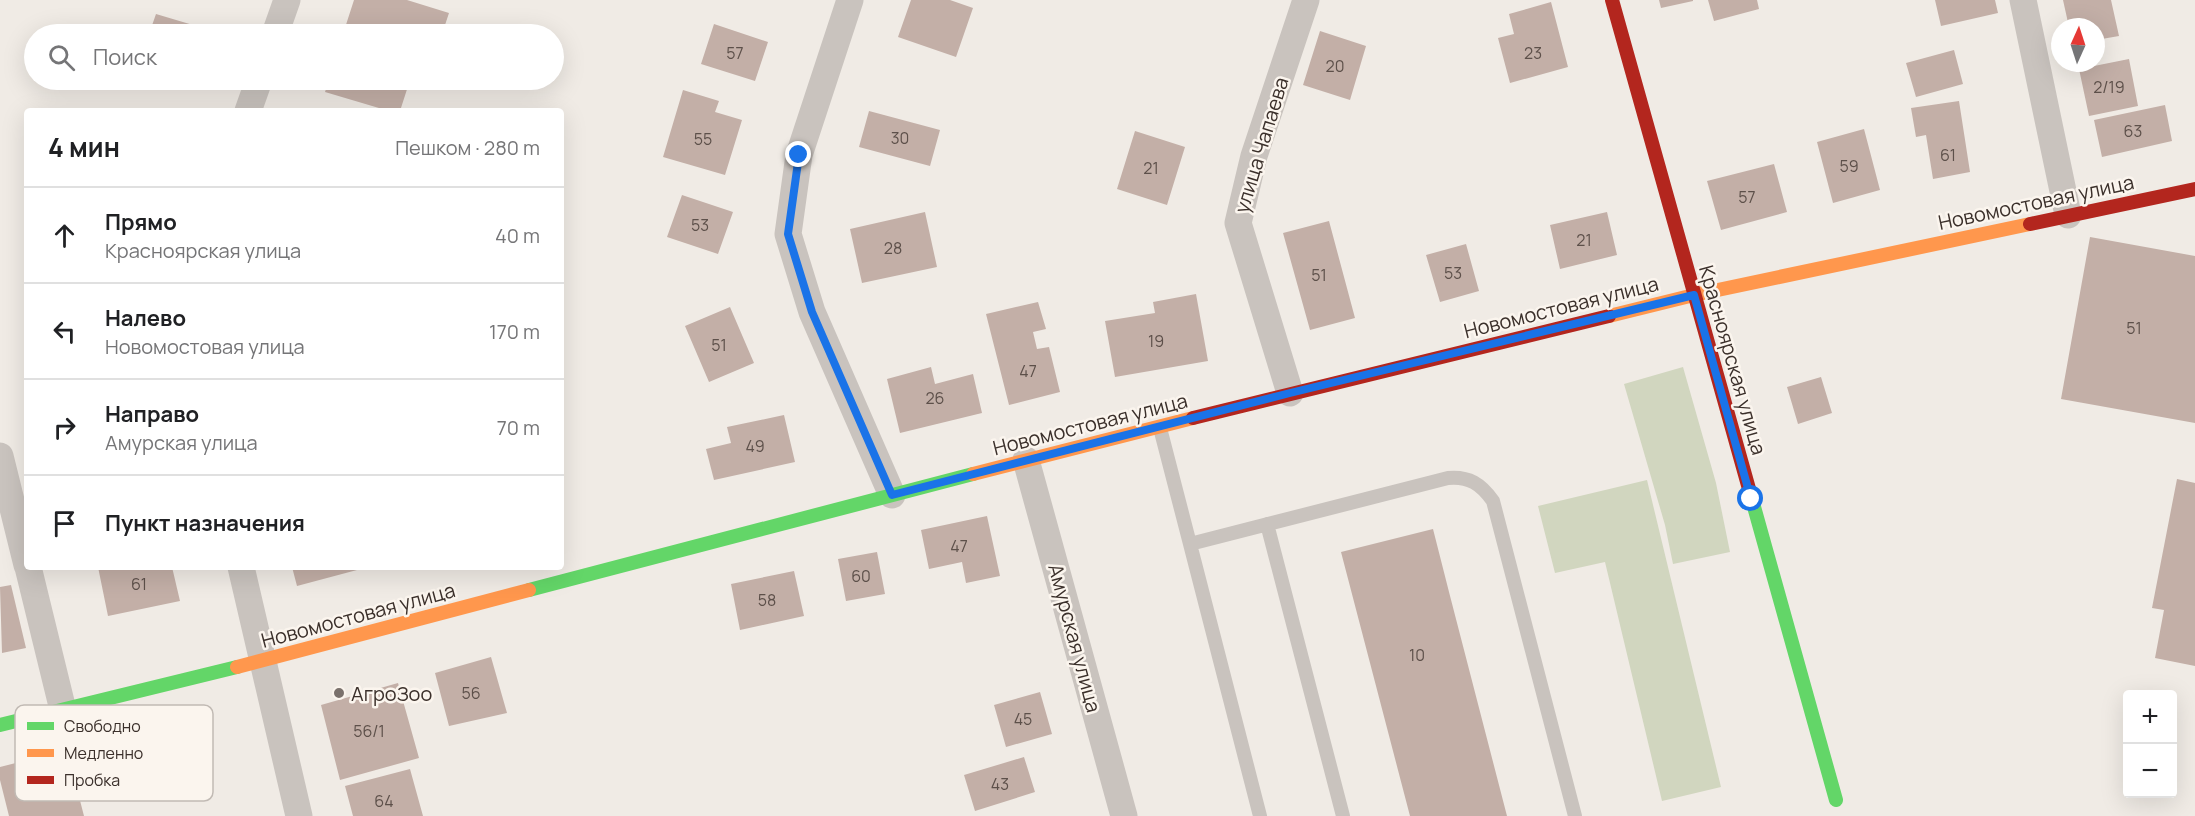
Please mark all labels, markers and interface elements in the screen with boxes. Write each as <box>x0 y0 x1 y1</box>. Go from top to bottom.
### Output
north arrow <box>2051 18 2105 72</box>
search box <box>24 24 564 90</box>
icon: search <box>45 41 78 74</box>
text: Поиск <box>93 42 157 72</box>
house number: 57 <box>726 42 744 64</box>
house number: 23 <box>1524 42 1542 64</box>
house number: 20 <box>1326 55 1344 77</box>
street label: улица Чапаева <box>1228 74 1294 216</box>
house number: 2/19 <box>2093 76 2125 98</box>
house number: 63 <box>2124 120 2142 142</box>
house number: 30 <box>891 127 909 149</box>
house number: 55 <box>694 128 712 150</box>
text: 4 мин <box>48 129 120 165</box>
text: Пешком · 280 m <box>395 134 540 161</box>
route end <box>785 141 811 167</box>
house number: 61 <box>1940 144 1956 166</box>
house number: 59 <box>1839 155 1859 177</box>
house number: 21 <box>1143 157 1159 179</box>
street label: Новомостовая улица <box>1936 168 2136 236</box>
house number: 57 <box>1738 186 1756 208</box>
text: Прямо <box>105 207 177 237</box>
house number: 53 <box>691 214 709 236</box>
icon: ahead <box>48 219 81 252</box>
text: 40 m <box>495 222 540 249</box>
house number: 21 <box>1576 229 1592 251</box>
text: Красноярская улица <box>105 237 301 264</box>
house number: 28 <box>884 237 902 259</box>
house number: 53 <box>1444 262 1462 284</box>
street label: Красноярская улица <box>1693 262 1773 458</box>
house number: 51 <box>1311 264 1327 286</box>
street label: Новомостовая улица <box>1461 270 1661 344</box>
text: Налево <box>105 303 186 333</box>
icon: left <box>48 315 81 348</box>
house number: 51 <box>2126 317 2142 339</box>
text: 170 m <box>489 318 540 345</box>
house number: 19 <box>1148 330 1164 352</box>
text: Новомостовая улица <box>105 333 305 360</box>
house number: 51 <box>711 334 727 356</box>
house number: 47 <box>1019 360 1037 382</box>
house number: 26 <box>925 387 945 409</box>
street label: Новомостовая улица <box>990 387 1190 461</box>
text: Направо <box>105 399 199 429</box>
icon: right <box>48 411 81 444</box>
text: 70 m <box>497 414 540 441</box>
text: Амурская улица <box>105 429 258 456</box>
house number: 49 <box>745 435 765 457</box>
route start <box>1737 485 1763 511</box>
icon: arrive <box>48 507 81 540</box>
text: Пункт назначения <box>105 508 305 538</box>
house number: 47 <box>950 535 968 557</box>
street label: Амурская улица <box>1042 561 1108 715</box>
house number: 60 <box>851 565 871 587</box>
house number: 61 <box>131 573 147 595</box>
street label: Новомостовая улица <box>258 576 458 654</box>
house number: 58 <box>758 589 776 611</box>
house number: 10 <box>1409 644 1425 666</box>
place label: АгроЗоо <box>351 680 432 707</box>
house number: 56 <box>461 682 481 704</box>
marker: АгроЗоо <box>332 686 346 700</box>
map controls <box>2123 690 2177 798</box>
button: + <box>2123 690 2177 744</box>
legend <box>15 705 213 801</box>
house number: 45 <box>1014 708 1032 730</box>
text: Свободно <box>64 715 141 737</box>
house number: 56/1 <box>353 720 385 742</box>
text: Медленно <box>64 742 143 764</box>
button: − <box>2123 744 2177 798</box>
text: Пробка <box>64 769 120 791</box>
house number: 43 <box>991 773 1009 795</box>
house number: 64 <box>374 790 394 812</box>

